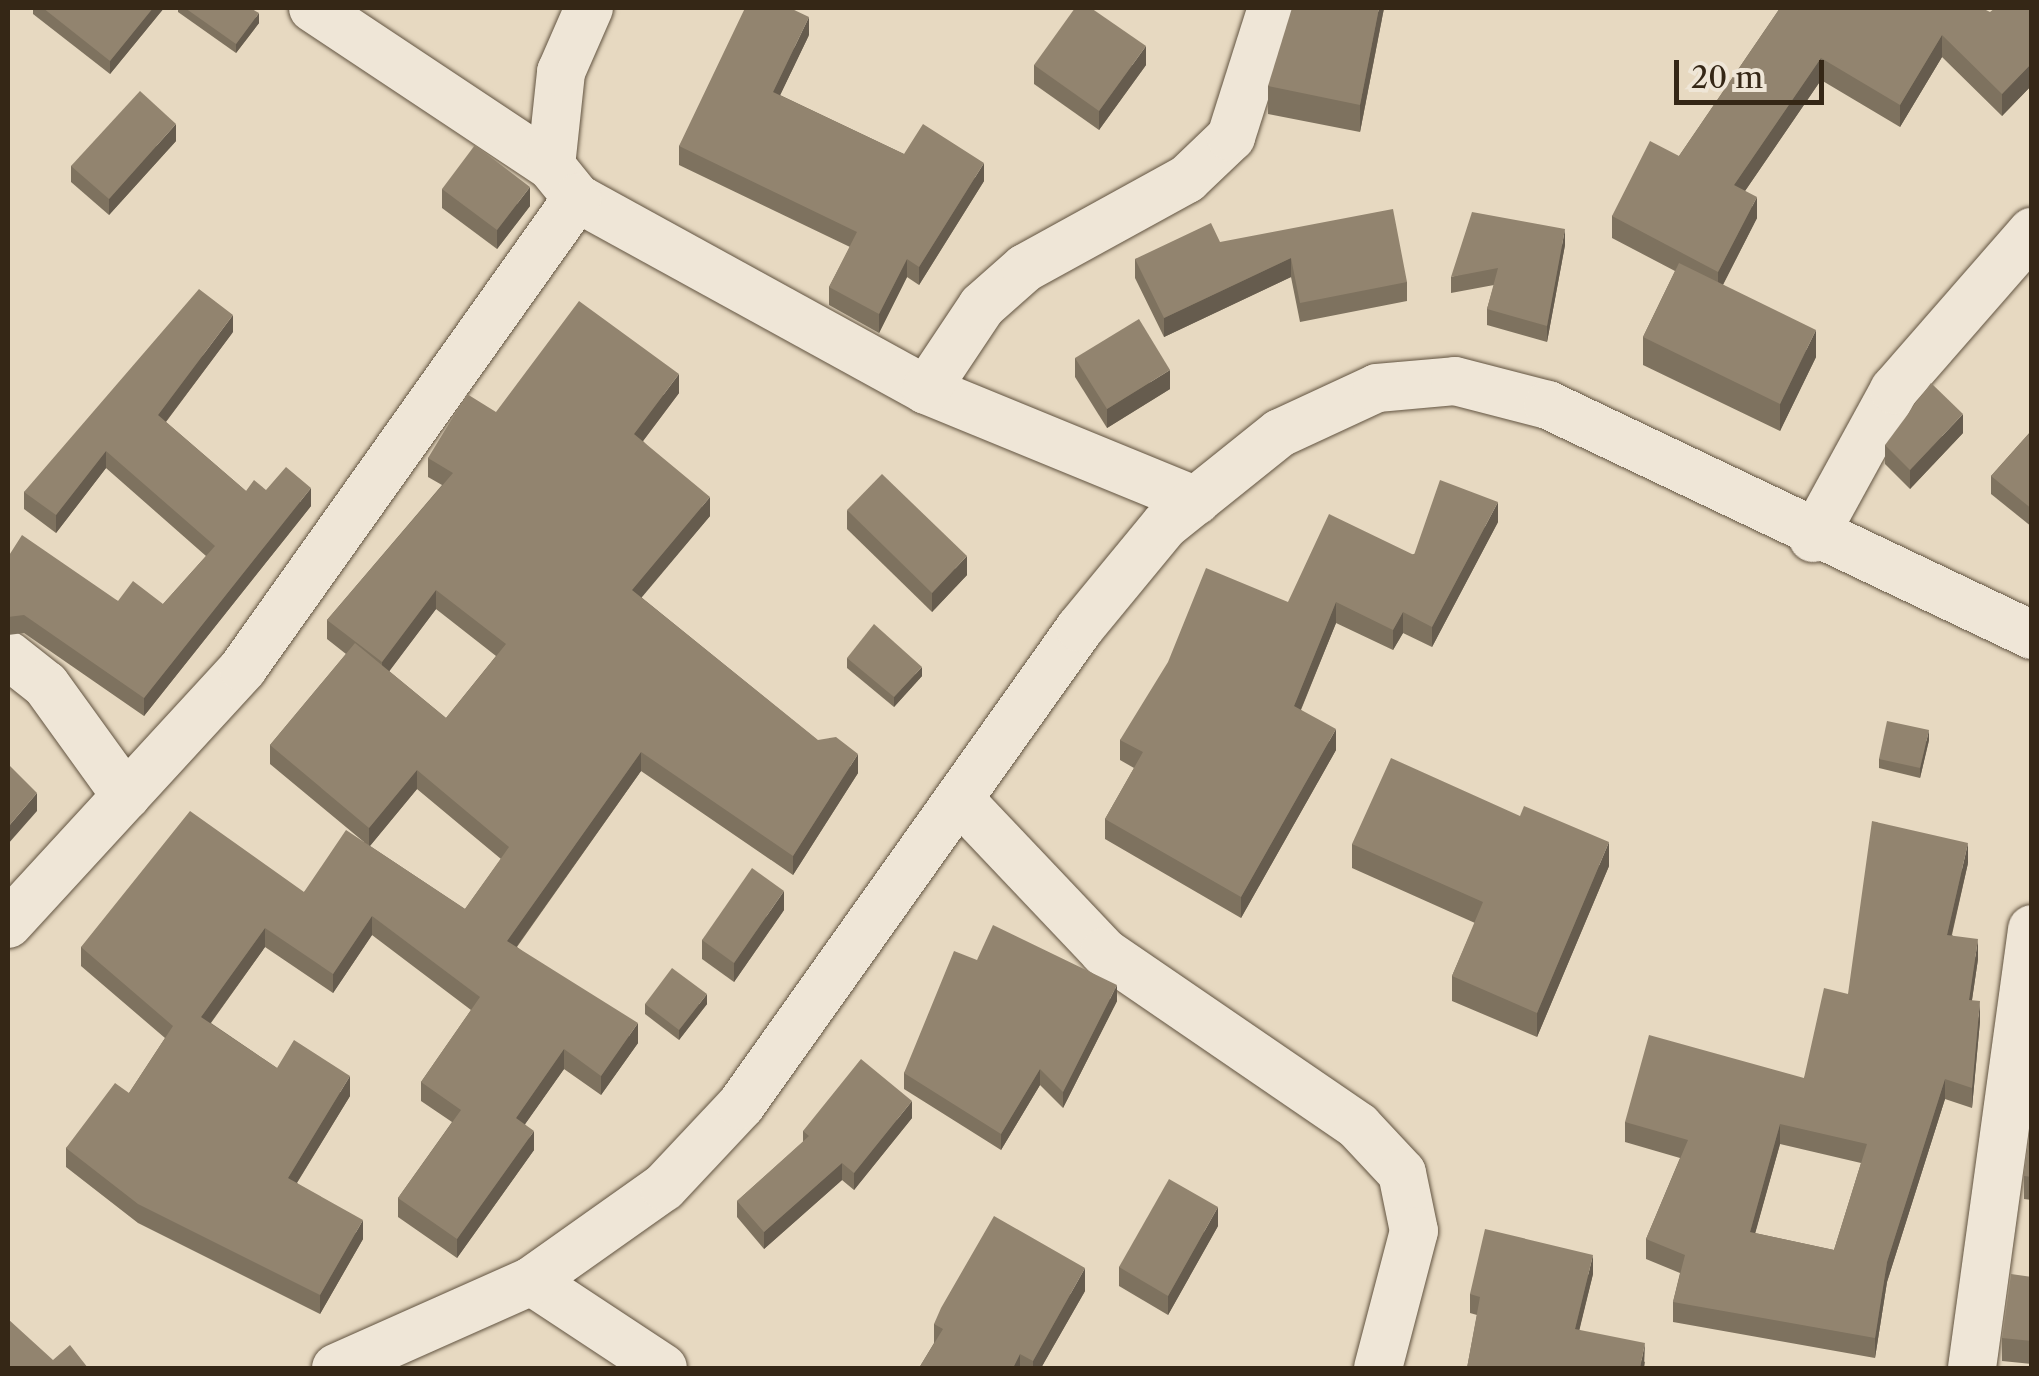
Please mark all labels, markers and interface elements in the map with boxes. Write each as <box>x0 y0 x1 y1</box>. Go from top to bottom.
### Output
scale bar <box>1679 40 1829 102</box>
text: 20 m <box>1691 59 1763 96</box>

